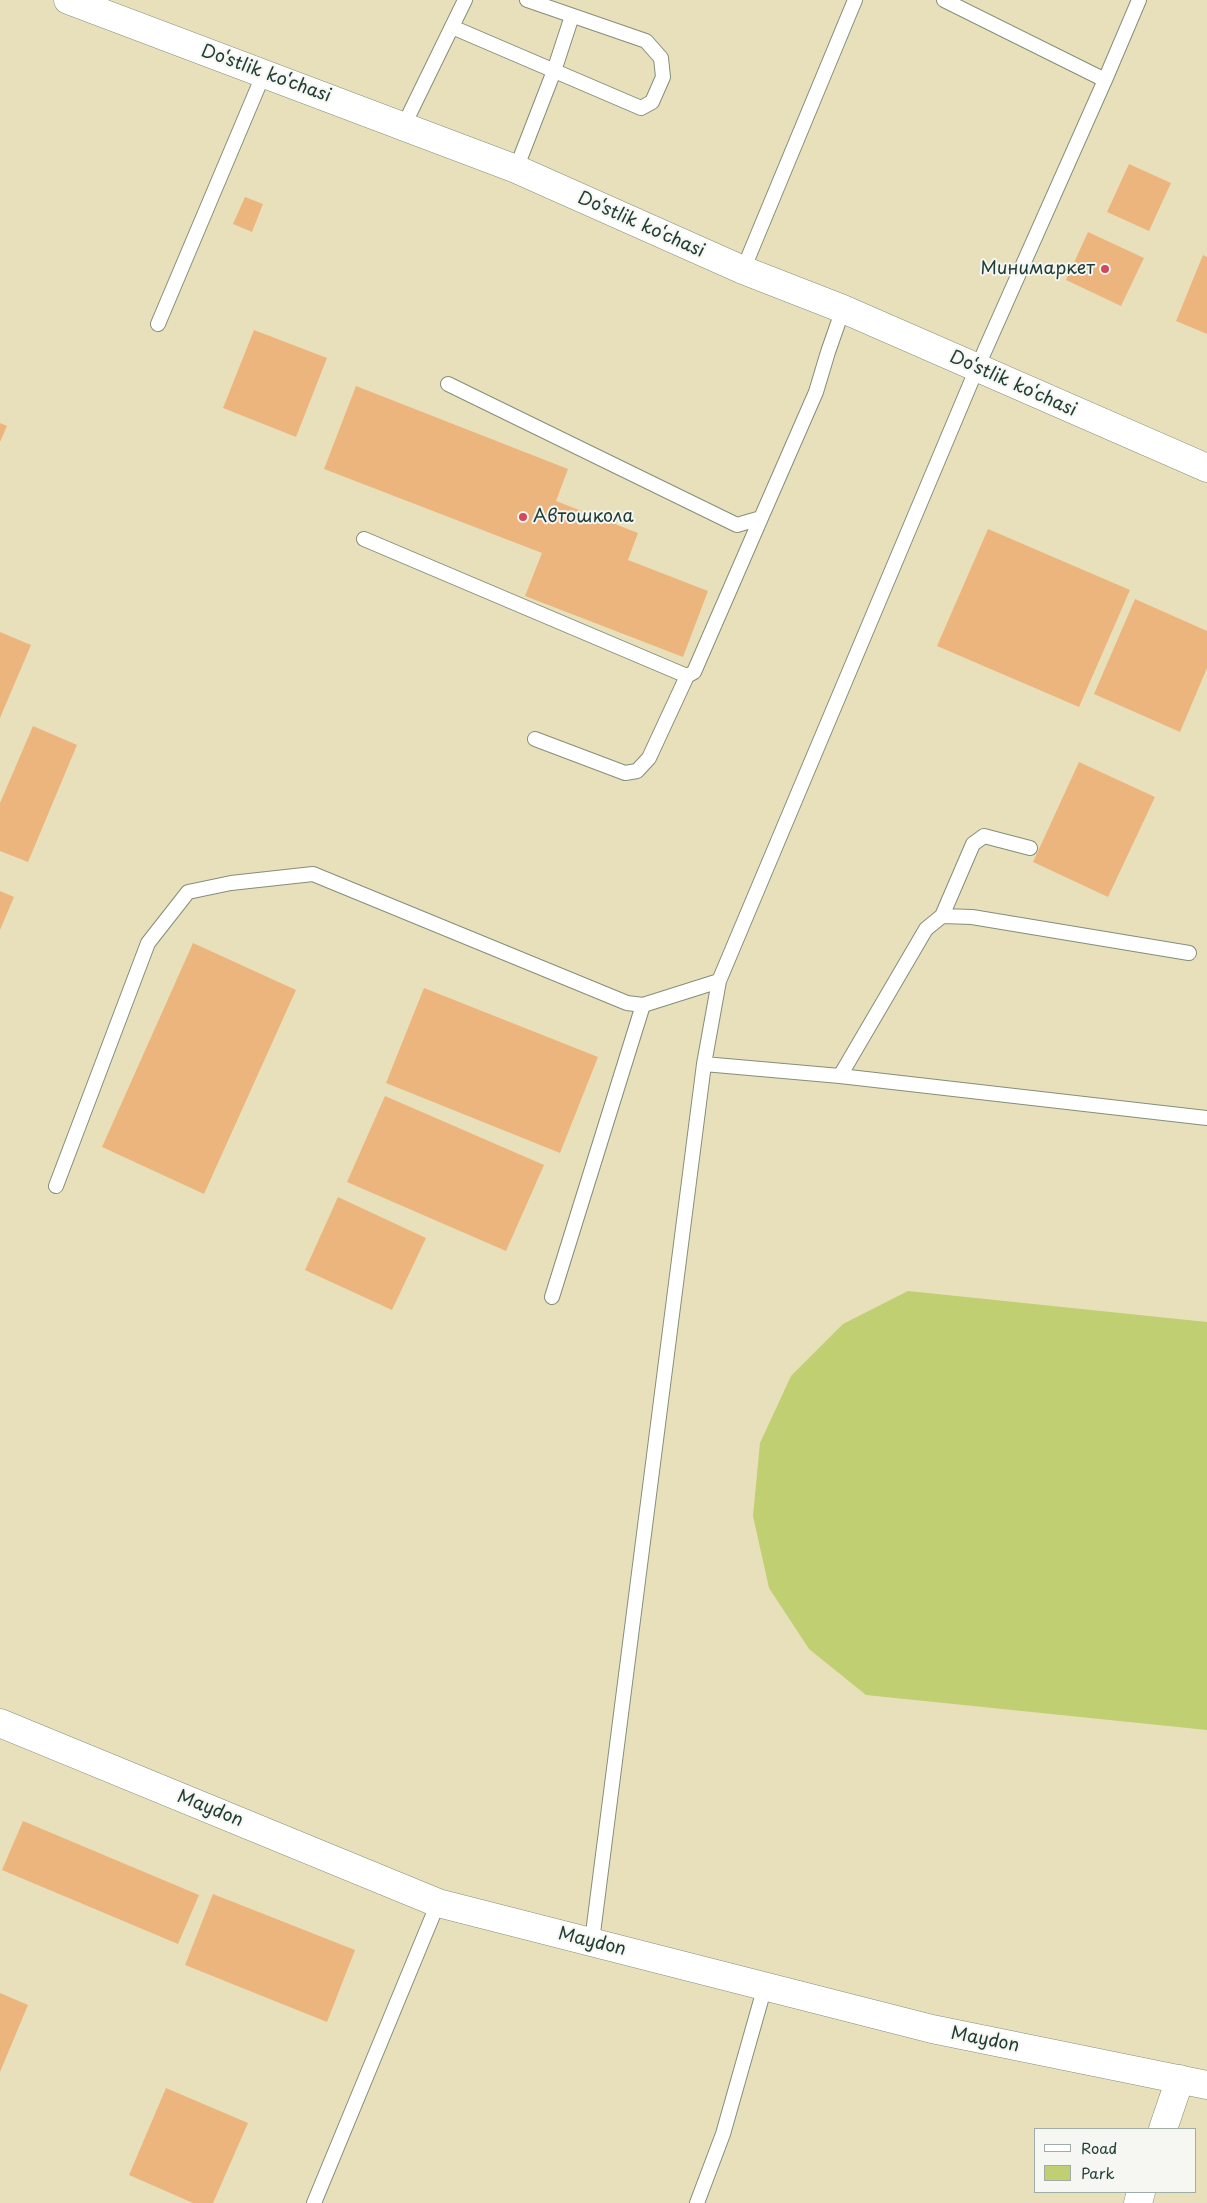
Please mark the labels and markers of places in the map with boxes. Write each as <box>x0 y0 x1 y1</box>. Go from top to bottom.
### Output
place label: Минимаркет <box>980 258 1095 280</box>
marker: Минимаркет <box>1099 263 1111 275</box>
place label: Автошкола <box>533 506 634 528</box>
marker: Автошкола <box>517 511 529 523</box>

